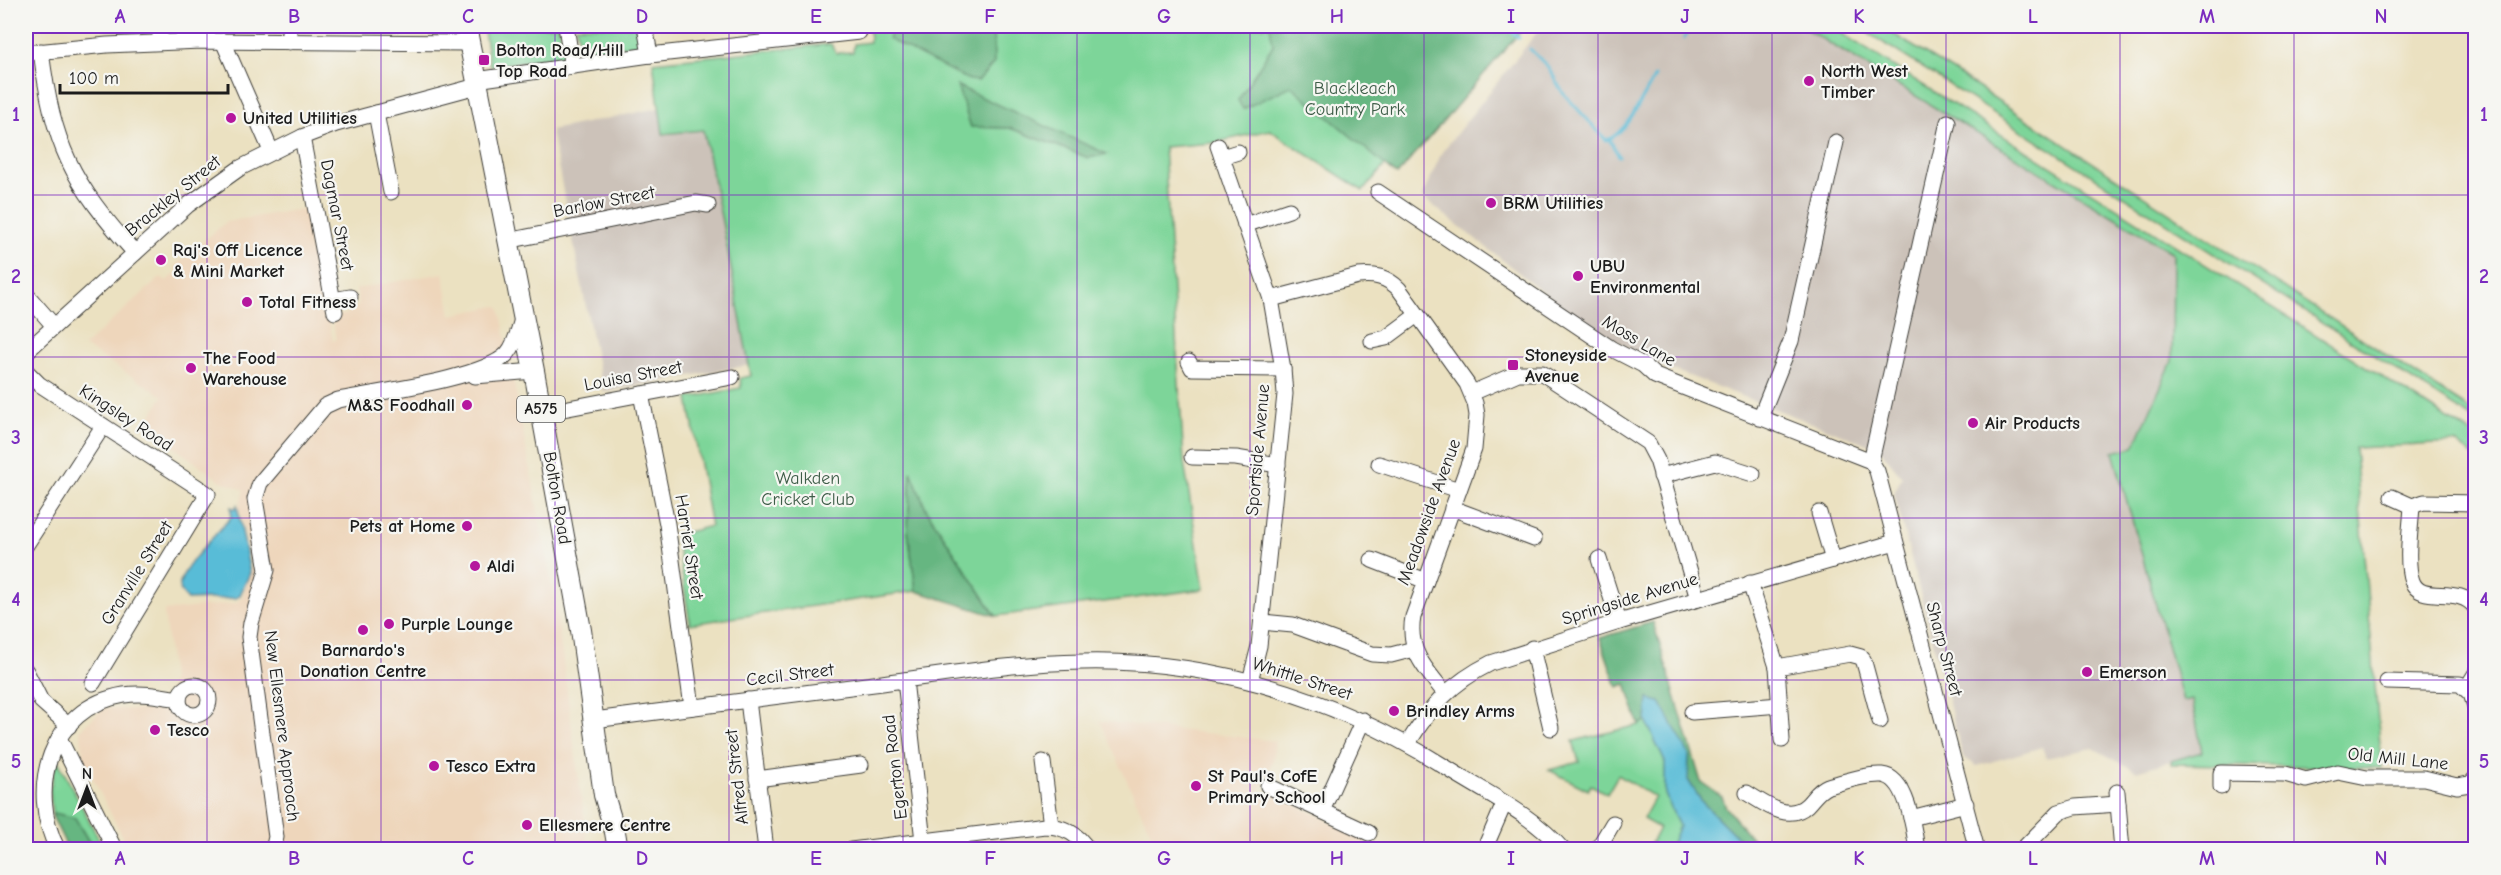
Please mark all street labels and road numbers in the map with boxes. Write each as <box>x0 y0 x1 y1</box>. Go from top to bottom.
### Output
street label: Brackley Street <box>121 151 226 241</box>
street label: Dagmar Street <box>316 158 358 273</box>
street label: Barlow Street <box>552 182 657 222</box>
street label: Moss Lane <box>1598 311 1680 371</box>
street label: Louisa Street <box>582 356 685 396</box>
street label: Kingsley Road <box>75 380 177 456</box>
street label: Sportside Avenue <box>1242 383 1274 517</box>
road number: A575 <box>517 396 565 422</box>
street label: Meadowside Avenue <box>1393 436 1465 588</box>
street label: Bolton Road <box>539 450 575 546</box>
street label: Harriet Street <box>670 493 708 602</box>
street label: Granville Street <box>97 516 178 629</box>
street label: Springside Avenue <box>1559 568 1701 630</box>
street label: Sharp Street <box>1921 600 1967 699</box>
street label: New Ellesmere Approach <box>260 629 304 823</box>
street label: Whittle Street <box>1249 653 1355 705</box>
street label: Cecil Street <box>745 659 836 691</box>
street label: Egerton Road <box>878 713 912 821</box>
street label: Alfred Street <box>721 727 753 826</box>
street label: Old Mill Lane <box>2347 743 2449 775</box>

